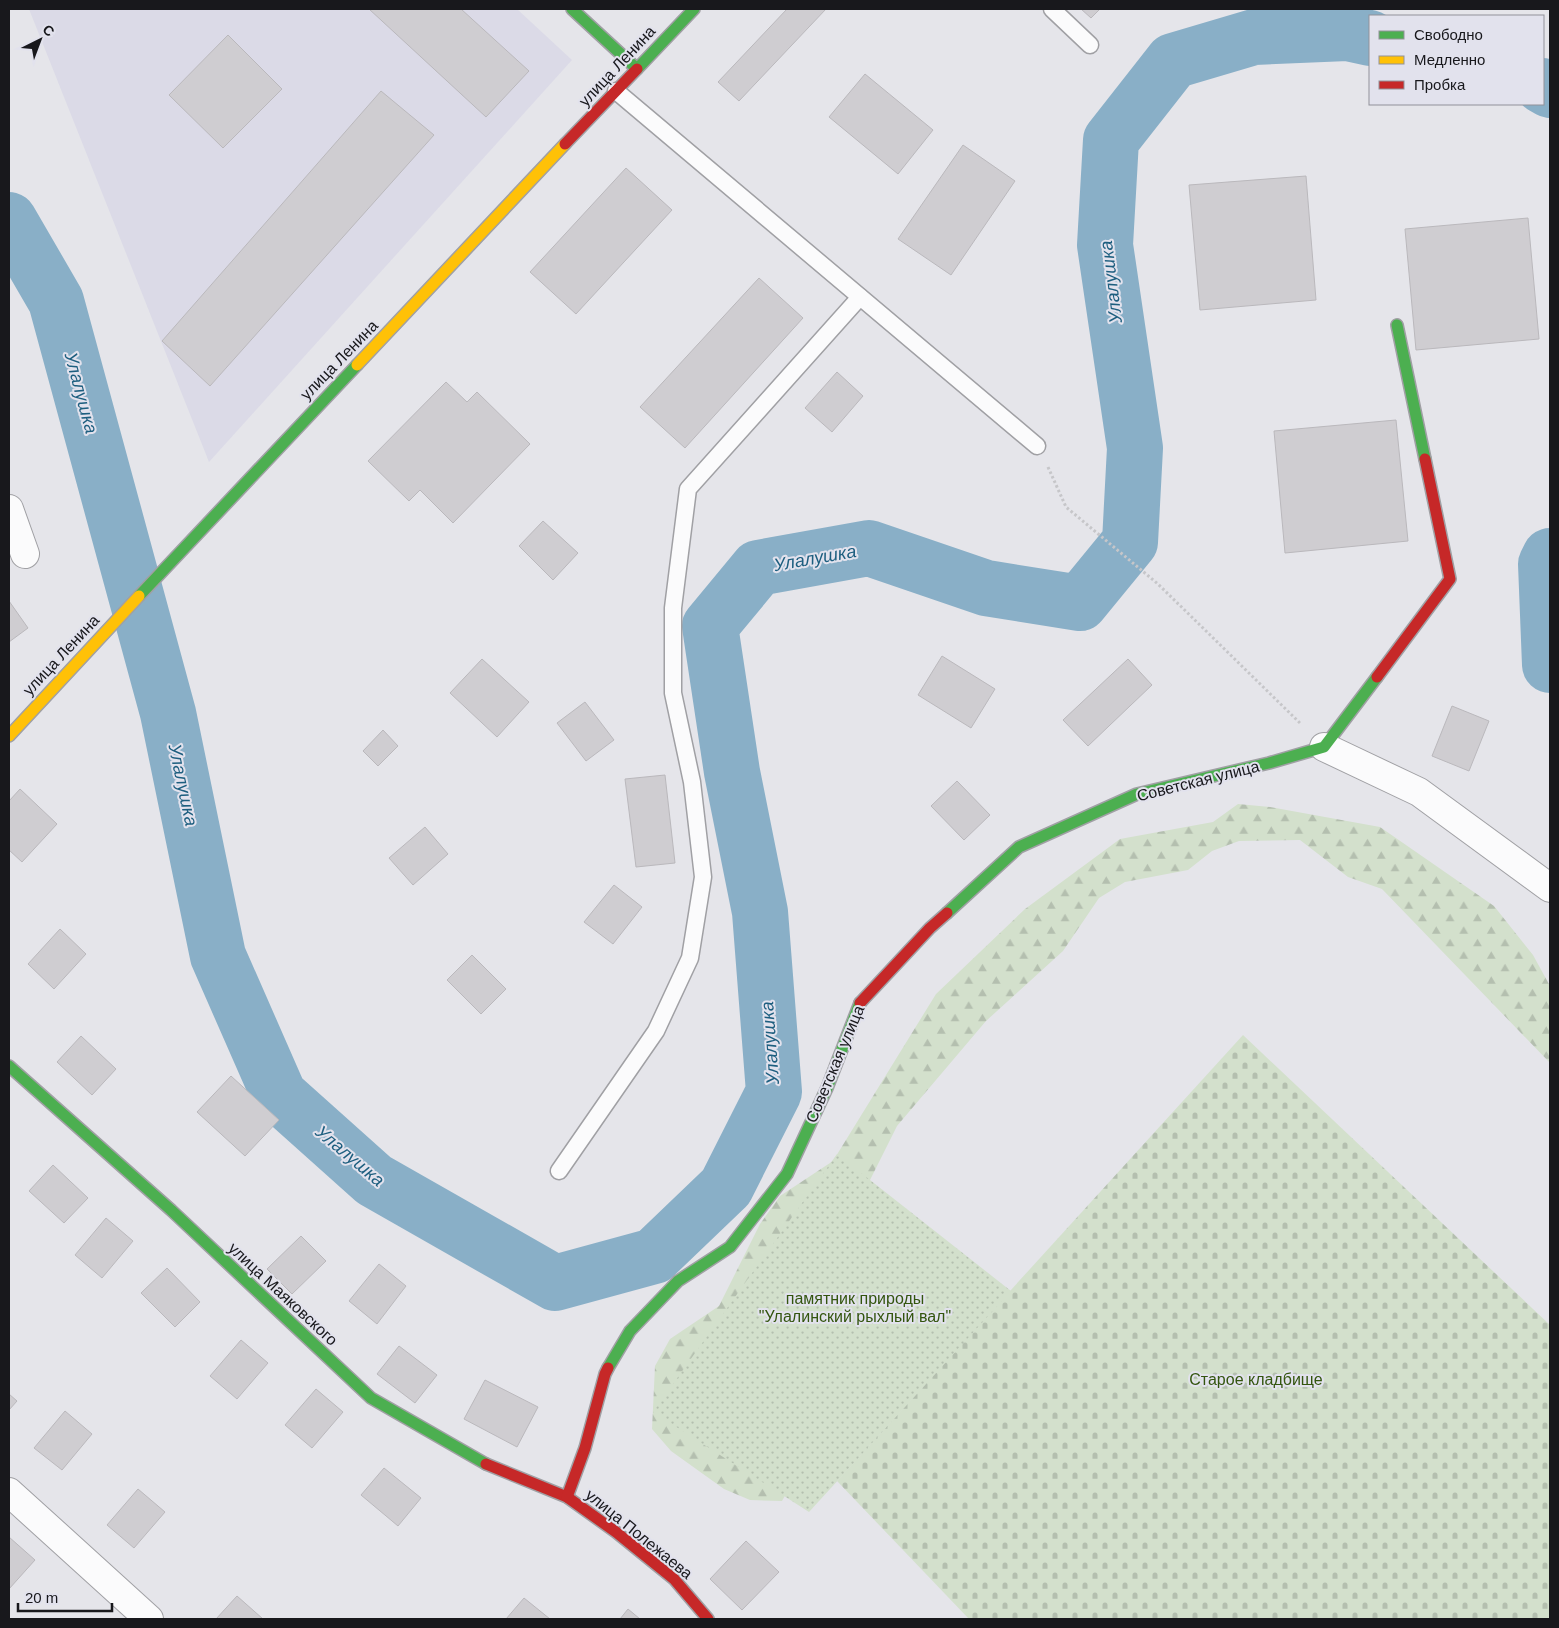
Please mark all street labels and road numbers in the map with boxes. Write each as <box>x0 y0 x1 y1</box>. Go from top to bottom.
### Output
street label: улица Ленина <box>576 22 659 110</box>
street label: улица Ленина <box>297 317 381 403</box>
street label: улица Ленина <box>20 611 103 699</box>
street label: Советская улица <box>1135 758 1261 804</box>
street label: Советская улица <box>803 1003 867 1125</box>
street label: улица Маяковского <box>225 1239 341 1349</box>
street label: улица Полежаева <box>582 1486 696 1582</box>

